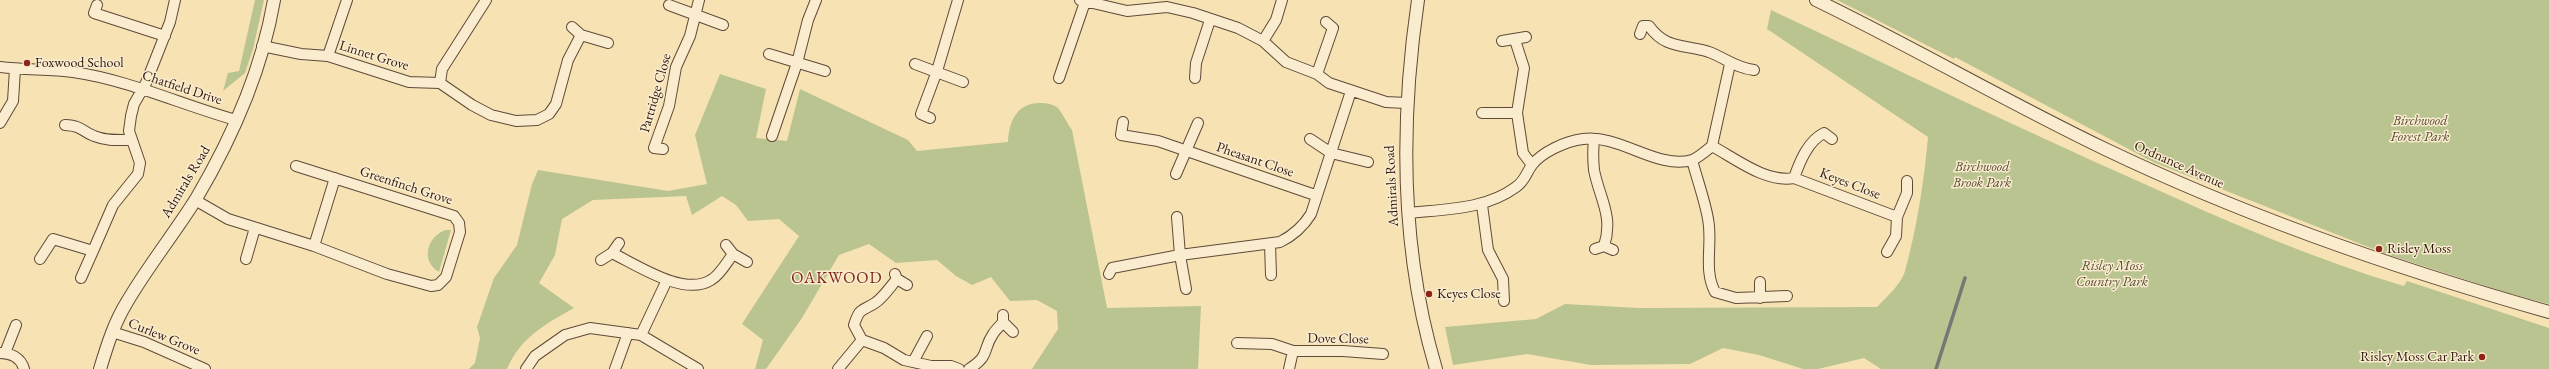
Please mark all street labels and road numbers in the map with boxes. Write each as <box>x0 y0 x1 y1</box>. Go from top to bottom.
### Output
street label: Linnet Grove <box>337 37 411 75</box>
street label: Partridge Close <box>637 52 675 134</box>
street label: Chatfield Drive <box>140 67 224 109</box>
street label: Ordnance Avenue <box>2131 138 2227 192</box>
street label: Pheasant Close <box>1214 139 1296 181</box>
street label: Admirals Road <box>158 143 214 221</box>
street label: Admirals Road <box>1381 145 1403 227</box>
street label: Greenfinch Grove <box>358 163 454 209</box>
street label: Keyes Close <box>1817 165 1883 203</box>
street label: Curlew Grove <box>126 315 202 359</box>
street label: Dove Close <box>1307 330 1369 348</box>

